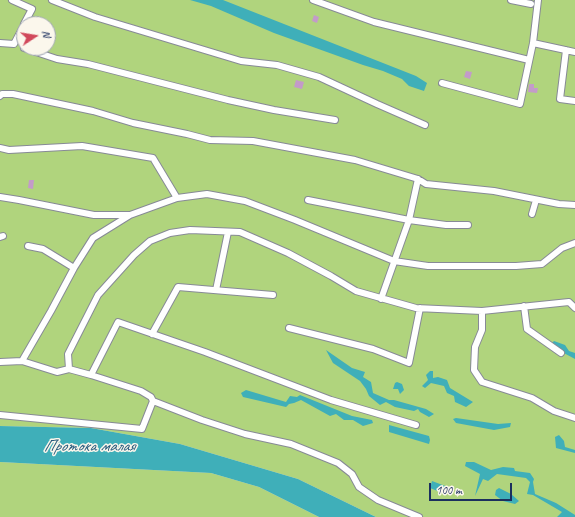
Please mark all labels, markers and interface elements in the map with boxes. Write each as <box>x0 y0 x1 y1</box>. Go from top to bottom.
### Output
north arrow <box>16 16 56 56</box>
text: N <box>39 29 54 39</box>
water label: Протока малая <box>44 437 134 457</box>
scale bar <box>431 475 514 501</box>
text: 100 m <box>436 482 462 498</box>

